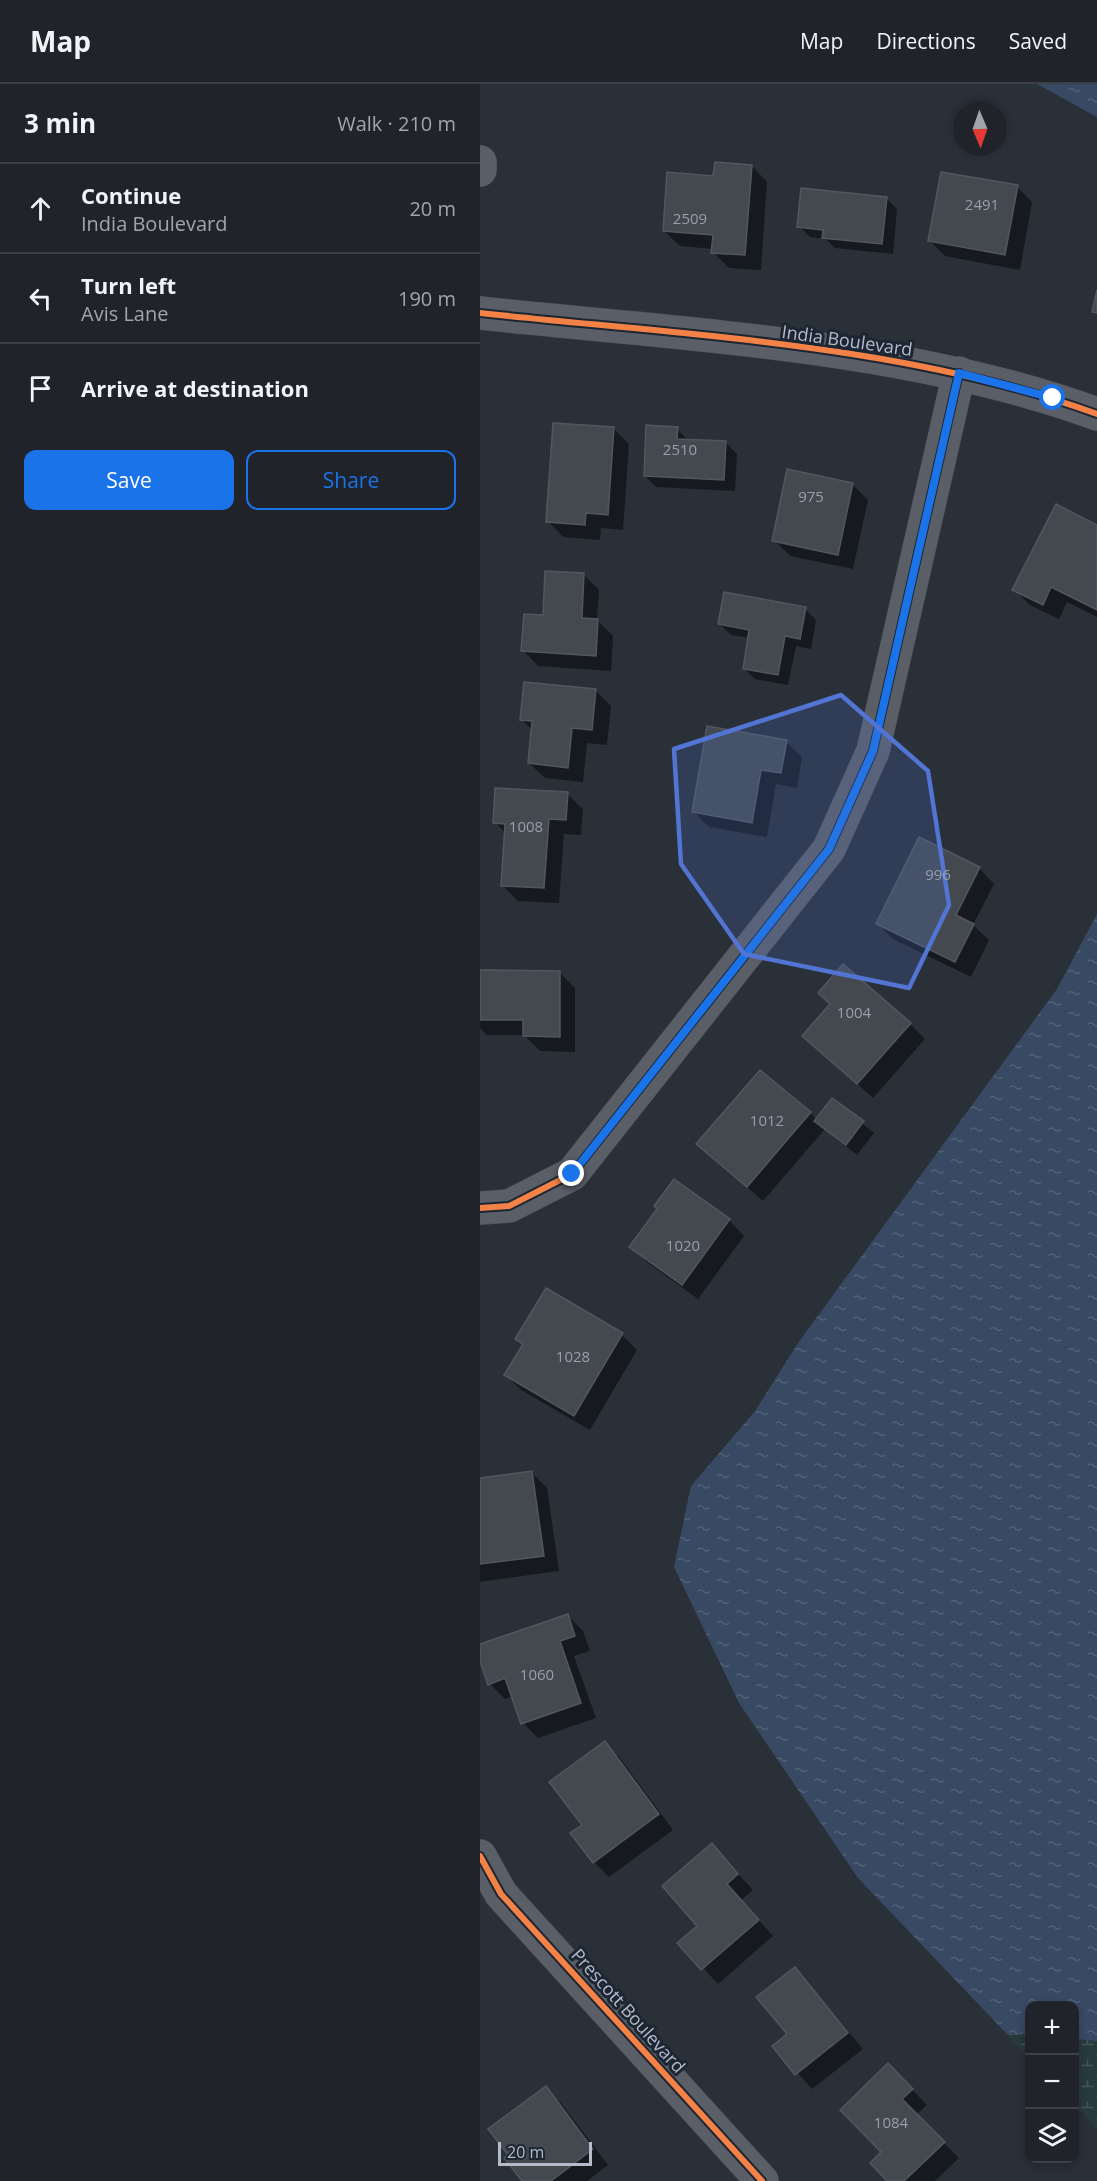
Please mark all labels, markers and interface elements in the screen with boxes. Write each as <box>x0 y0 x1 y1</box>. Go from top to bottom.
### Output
text: Map <box>30 22 91 60</box>
text: Map <box>800 27 843 55</box>
text: Directions <box>876 27 976 55</box>
text: Saved <box>1009 27 1067 55</box>
north arrow <box>953 102 1007 156</box>
text: 3 min <box>24 105 96 141</box>
text: Walk · 210 m <box>337 110 456 137</box>
text: Continue <box>81 180 181 210</box>
icon: ahead <box>24 192 57 225</box>
house number: 2491 <box>965 194 999 214</box>
text: 20 m <box>409 195 456 222</box>
house number: 2509 <box>673 208 707 228</box>
text: India Boulevard <box>81 210 227 237</box>
text: Turn left <box>81 270 176 300</box>
icon: left <box>24 282 57 315</box>
text: 190 m <box>398 285 456 312</box>
text: Avis Lane <box>81 300 168 327</box>
street label: India Boulevard <box>780 319 914 361</box>
icon: arrive <box>24 372 57 405</box>
text: Arrive at destination <box>81 373 309 403</box>
route start <box>1039 384 1065 410</box>
house number: 2510 <box>663 439 697 459</box>
button: Save <box>24 450 234 510</box>
button: Share <box>246 450 456 510</box>
house number: 975 <box>798 486 824 506</box>
house number: 1008 <box>509 816 543 836</box>
house number: 996 <box>925 864 951 884</box>
house number: 1004 <box>837 1002 872 1022</box>
house number: 1012 <box>750 1110 784 1130</box>
route end <box>558 1160 584 1186</box>
house number: 1020 <box>666 1235 700 1255</box>
house number: 1028 <box>556 1346 590 1366</box>
house number: 1060 <box>520 1664 554 1684</box>
street label: Prescott Boulevard <box>567 1943 691 2078</box>
map controls <box>1025 2001 1079 2163</box>
button: + <box>1025 2001 1079 2055</box>
button: − <box>1025 2055 1079 2109</box>
button: layers <box>1025 2109 1079 2163</box>
house number: 1084 <box>874 2112 909 2132</box>
scale bar <box>498 2139 592 2166</box>
text: 20 m <box>507 2141 544 2163</box>

